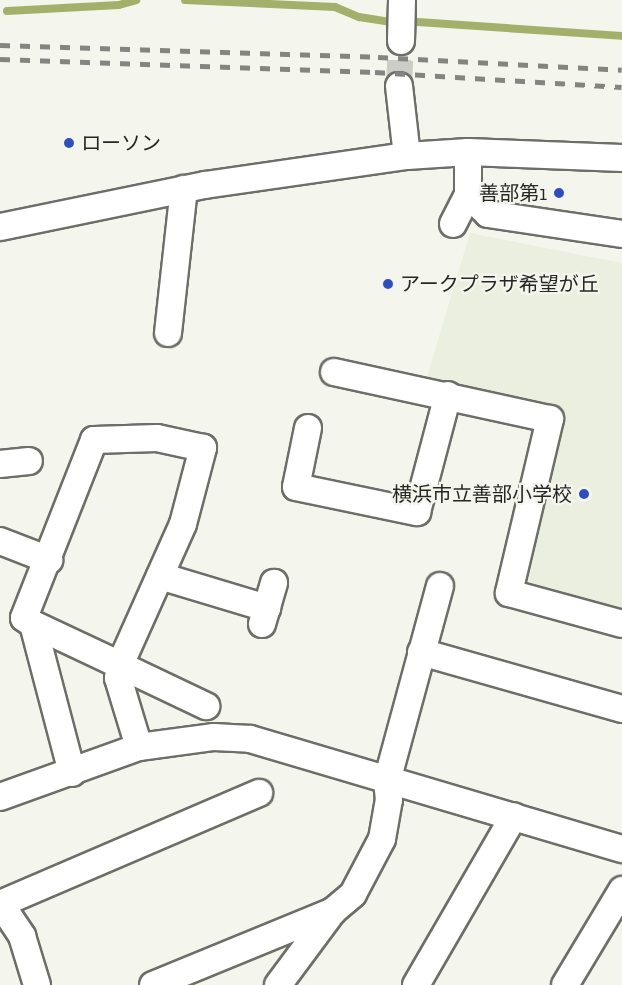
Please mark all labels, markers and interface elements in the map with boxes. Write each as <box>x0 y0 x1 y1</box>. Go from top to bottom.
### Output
place label: ローソン <box>81 131 161 155</box>
marker: ローソン <box>62 136 76 150</box>
place label: 善部第1 <box>479 181 547 205</box>
marker: 善部第1 <box>552 186 566 200</box>
place label: アークプラザ希望が丘 <box>400 272 599 296</box>
marker: アークプラザ希望が丘 <box>381 277 395 291</box>
place label: 横浜市立善部小学校 <box>392 482 572 506</box>
marker: 横浜市立善部小学校 <box>577 487 591 501</box>

